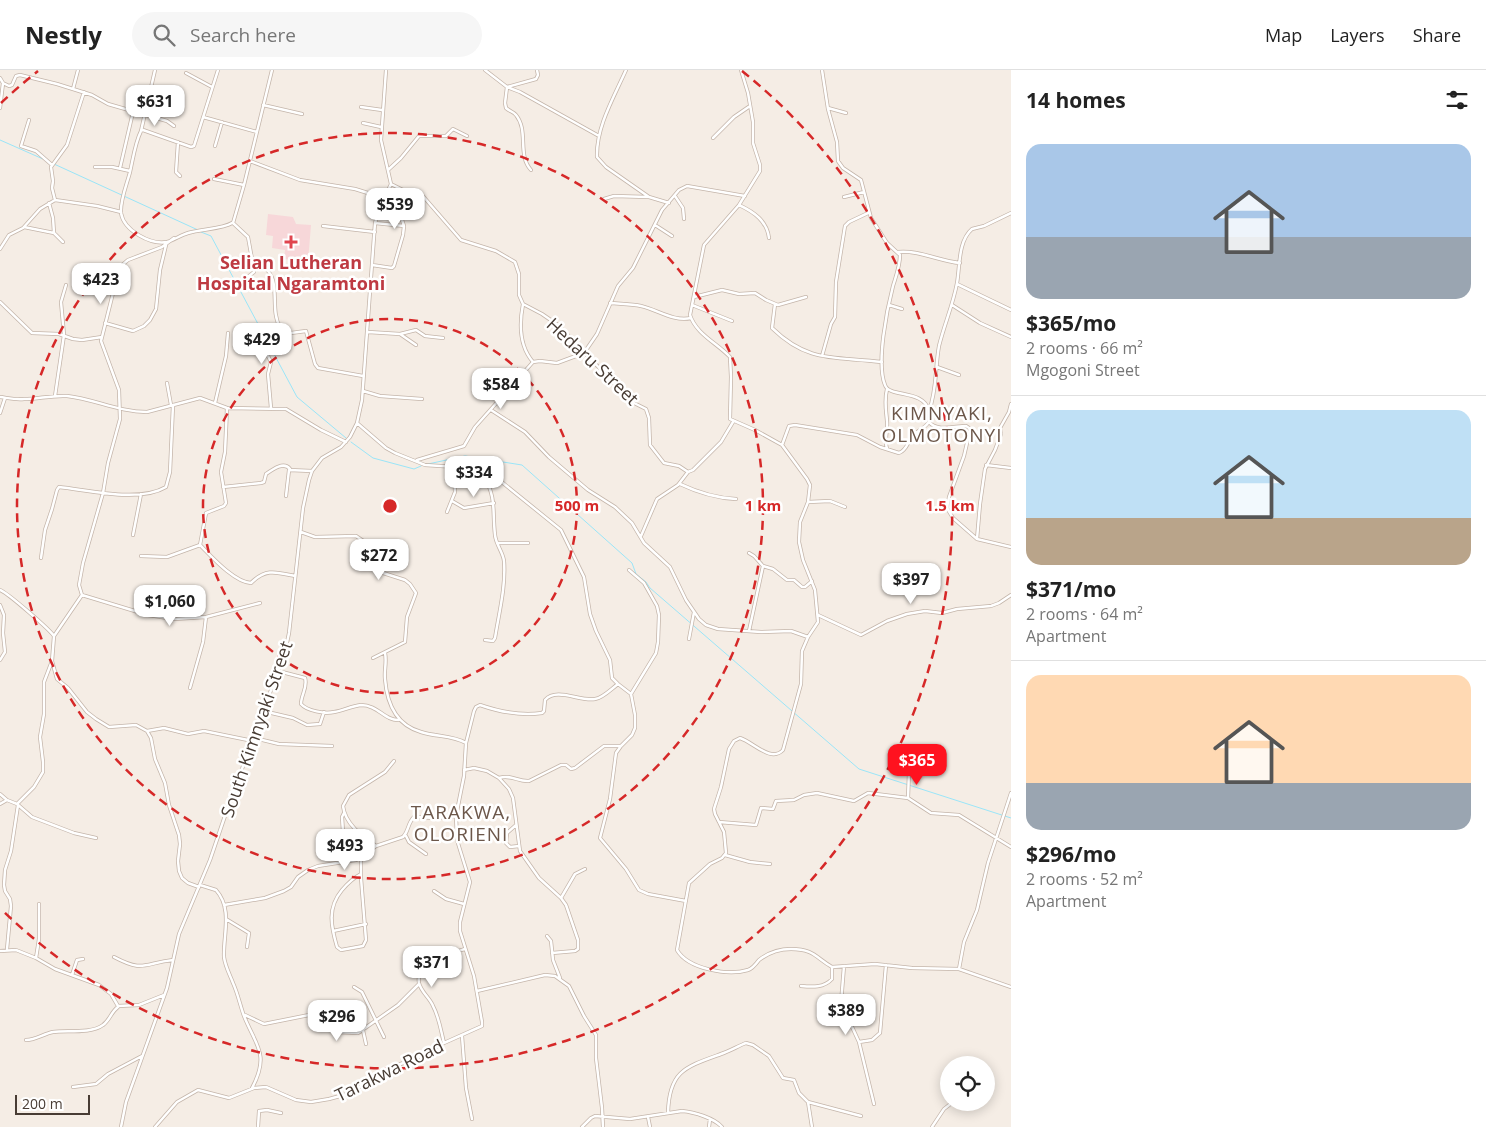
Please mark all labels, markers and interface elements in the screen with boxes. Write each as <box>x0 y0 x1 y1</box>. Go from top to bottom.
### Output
search box <box>132 12 482 57</box>
text: Nestly <box>25 18 102 51</box>
icon: search <box>150 21 178 49</box>
text: Search here <box>190 22 296 48</box>
text: Map <box>1265 23 1302 47</box>
text: Layers <box>1330 23 1385 47</box>
text: Share <box>1413 23 1461 47</box>
pin: $631 <box>125 85 185 127</box>
text: 14 homes <box>1026 86 1126 114</box>
icon: filters <box>1443 86 1471 114</box>
text: $631 <box>137 90 173 112</box>
icon: home <box>1204 177 1294 267</box>
pin: $539 <box>365 188 425 230</box>
text: $539 <box>377 193 413 215</box>
marker: Selian Lutheran Hospital Ngaramtoni <box>284 235 298 249</box>
place label: Selian Lutheran Hospital Ngaramtoni <box>197 250 385 295</box>
pin: $423 <box>71 262 131 305</box>
text: $423 <box>83 268 119 290</box>
text: $365/mo <box>1026 309 1116 337</box>
street label: Hedaru Street <box>542 312 644 410</box>
pin: $429 <box>232 322 292 365</box>
text: $429 <box>244 328 280 350</box>
text: 2 rooms · 66 m² <box>1026 337 1143 359</box>
text: Mgogoni Street <box>1026 359 1140 381</box>
pin: $584 <box>471 368 531 410</box>
text: $584 <box>483 373 519 395</box>
district label: KIMNYAKI, OLMOTONYI <box>881 400 1003 448</box>
icon: home <box>1204 442 1294 532</box>
pin: $334 <box>444 456 504 498</box>
text: $334 <box>456 461 492 483</box>
text: 500 m <box>555 495 599 515</box>
text: 1 km <box>745 495 781 515</box>
text: 1.5 km <box>925 495 975 515</box>
centre of rings <box>381 497 399 515</box>
pin: $272 <box>349 538 409 581</box>
text: $272 <box>361 544 397 566</box>
pin: $397 <box>881 562 941 605</box>
text: $397 <box>893 568 929 590</box>
text: $371/mo <box>1026 575 1116 603</box>
pin: $1,060 <box>129 584 211 627</box>
text: $1,060 <box>145 590 195 612</box>
text: 2 rooms · 64 m² <box>1026 603 1143 625</box>
text: Apartment <box>1026 625 1106 647</box>
street label: South Kimnyaki Street <box>215 638 297 820</box>
icon: home <box>1204 707 1294 797</box>
pin: $365 <box>887 744 947 786</box>
text: $365 <box>899 749 935 771</box>
district label: TARAKWA, OLORIENI <box>411 799 511 847</box>
pin: $493 <box>315 828 375 871</box>
text: $493 <box>327 834 363 856</box>
text: $296/mo <box>1026 840 1116 868</box>
text: 2 rooms · 52 m² <box>1026 868 1143 890</box>
text: Apartment <box>1026 890 1106 912</box>
pin: $371 <box>402 946 462 988</box>
text: $371 <box>414 951 450 973</box>
pin: $389 <box>816 994 876 1036</box>
text: $389 <box>828 999 864 1021</box>
pin: $296 <box>307 1000 367 1042</box>
text: $296 <box>319 1005 355 1027</box>
street label: Tarakwa Road <box>331 1033 447 1107</box>
map controls <box>940 1056 995 1111</box>
button: locate <box>940 1056 995 1111</box>
scale bar <box>15 1092 90 1115</box>
text: 200 m <box>22 1094 63 1113</box>

